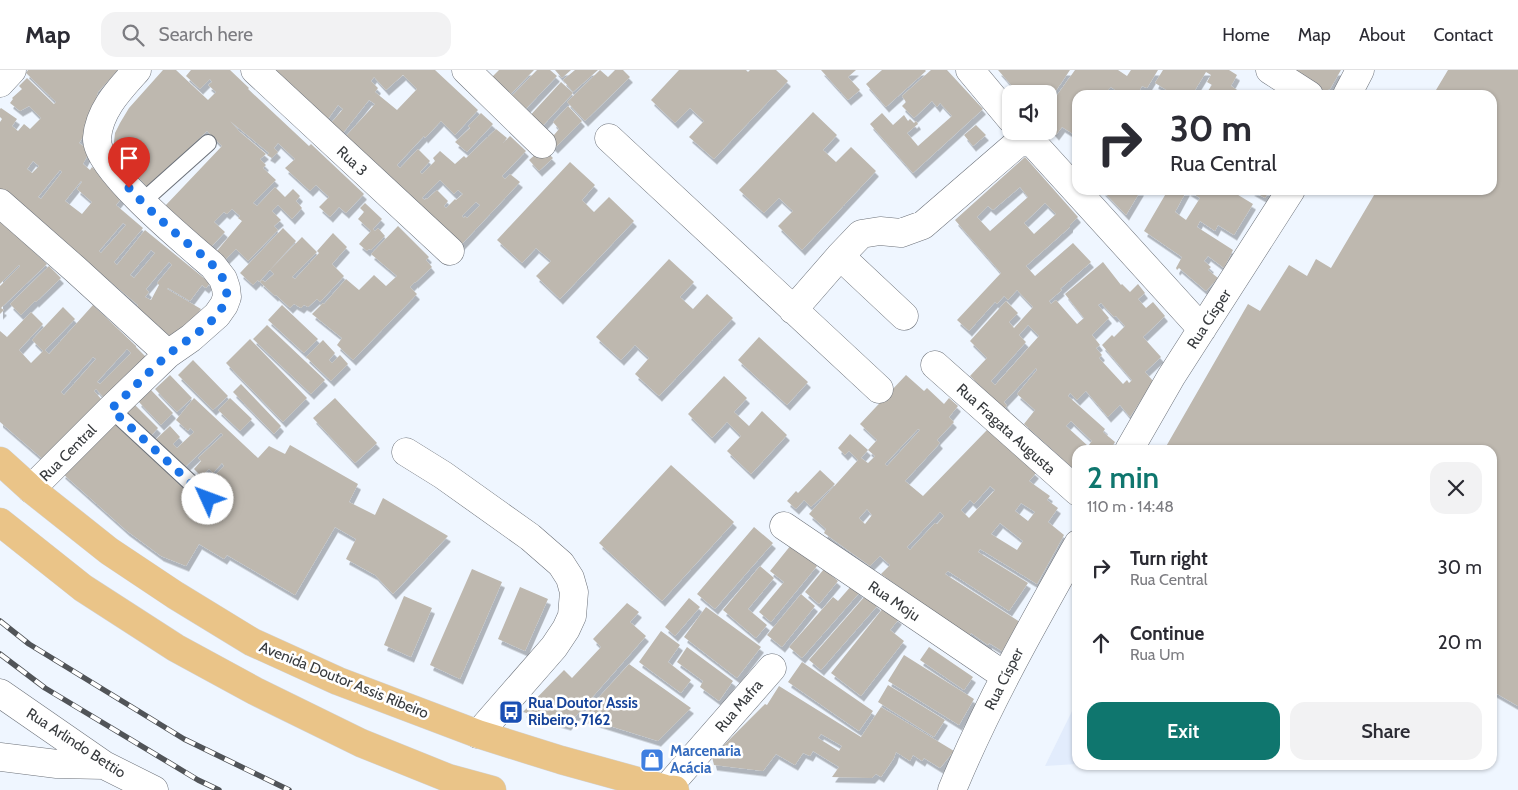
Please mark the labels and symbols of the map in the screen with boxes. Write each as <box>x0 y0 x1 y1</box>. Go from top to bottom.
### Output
pin <box>108 137 150 188</box>
street label: Rua 3 <box>333 142 371 180</box>
street label: Rua Císper <box>1183 286 1235 352</box>
street label: Rua Fragata Augusta <box>953 380 1060 479</box>
street label: Rua Central <box>36 421 100 485</box>
position arrow <box>181 472 233 524</box>
street label: Rua Moju <box>865 577 923 625</box>
street label: Avenida Doutor Assis Ribeiro <box>257 638 431 722</box>
street label: Rua Císper <box>981 645 1027 713</box>
street label: Rua Mafra <box>711 676 767 736</box>
place label: Rua Doutor Assis Ribeiro, 7162 <box>528 694 638 729</box>
bus stop icon: Rua Doutor Assis Ribeiro, 7162 <box>498 699 524 725</box>
street label: Rua Arlindo Bettio <box>23 704 129 782</box>
place label: Marcenaria Acácia <box>670 742 741 777</box>
shop icon: Marcenaria Acácia <box>639 747 665 773</box>

